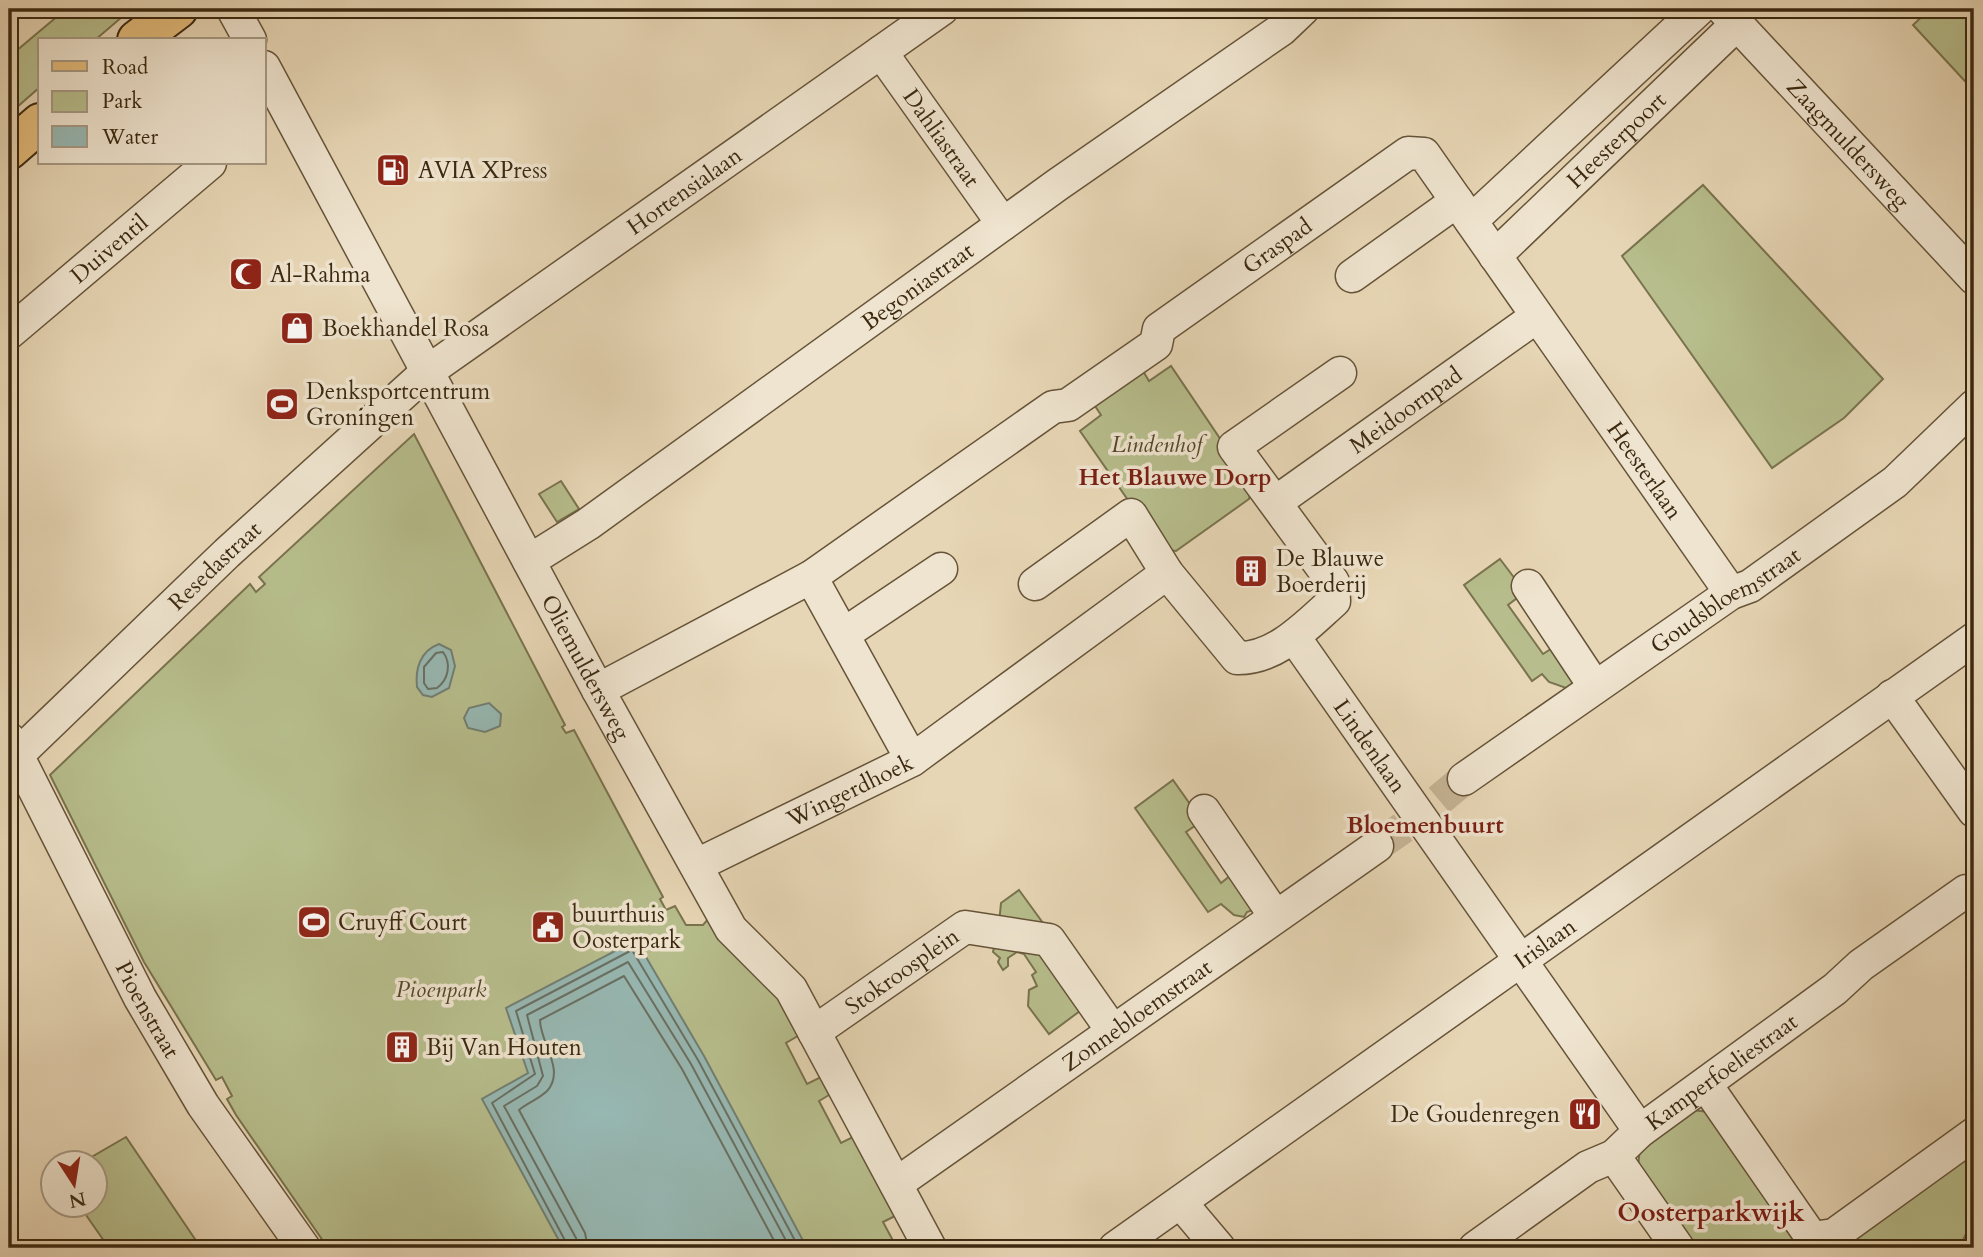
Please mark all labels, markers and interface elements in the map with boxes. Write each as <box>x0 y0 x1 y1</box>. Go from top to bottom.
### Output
legend <box>38 38 266 164</box>
text: Road <box>102 53 148 82</box>
street label: Zaagmuldersweg <box>1780 72 1917 216</box>
street label: Dahliastraat <box>896 82 987 193</box>
street label: Heesterpoort <box>1560 85 1673 195</box>
text: Park <box>102 87 143 116</box>
text: Water <box>101 123 158 152</box>
street label: Hortensialaan <box>620 140 748 242</box>
fuel station icon: AVIA XPress <box>374 151 412 189</box>
place label: AVIA XPress <box>418 155 548 186</box>
street label: Duiventil <box>64 207 154 290</box>
street label: Graspad <box>1236 210 1319 281</box>
street label: Begoniastraat <box>855 235 980 337</box>
mosque icon: Al-Rahma <box>227 255 265 293</box>
place label: Al-Rahma <box>270 259 370 290</box>
shop icon: Boekhandel Rosa <box>278 309 316 347</box>
place label: Boekhandel Rosa <box>322 313 489 344</box>
street label: Meidoornpad <box>1343 359 1469 461</box>
place label: Denksportcentrum Groningen <box>306 376 491 433</box>
sports icon: Denksportcentrum Groningen <box>263 385 301 423</box>
street label: Heesterlaan <box>1600 415 1690 525</box>
park label: Lindenhof <box>1111 429 1208 460</box>
district label: Het Blauwe Dorp <box>1078 461 1272 494</box>
street label: Resedastraat <box>161 514 268 617</box>
street label: Goudsbloemstraat <box>1644 539 1807 660</box>
place label: De Blauwe Boerderij <box>1276 543 1384 600</box>
building icon: De Blauwe Boerderij <box>1232 552 1270 590</box>
street label: Oliemuldersweg <box>534 589 638 745</box>
street label: Lindenlaan <box>1327 693 1414 799</box>
street label: Wingerdhoek <box>781 746 919 835</box>
district label: Bloemenbuurt <box>1346 809 1504 842</box>
place label: buurthuis Oosterpark <box>572 899 682 956</box>
sports icon: Cruyff Court <box>295 903 333 941</box>
place label: Cruyff Court <box>338 907 467 938</box>
public building icon: buurthuis Oosterpark <box>529 908 567 946</box>
street label: Irislaan <box>1508 911 1582 976</box>
street label: Stokroosplein <box>839 920 965 1022</box>
street label: Zonnebloemstraat <box>1055 952 1218 1078</box>
street label: Pioenstraat <box>108 956 187 1064</box>
park label: Pioenpark <box>396 974 487 1005</box>
street label: Kamperfoeliestraat <box>1639 1006 1804 1138</box>
building icon: Bij Van Houten <box>383 1028 421 1066</box>
place label: Bij Van Houten <box>426 1032 582 1063</box>
restaurant icon: De Goudenregen <box>1566 1095 1604 1133</box>
place label: De Goudenregen <box>1390 1099 1560 1130</box>
north arrow <box>38 1148 108 1218</box>
text: N <box>66 1185 88 1214</box>
district label: Oosterparkwijk <box>1617 1195 1805 1230</box>

